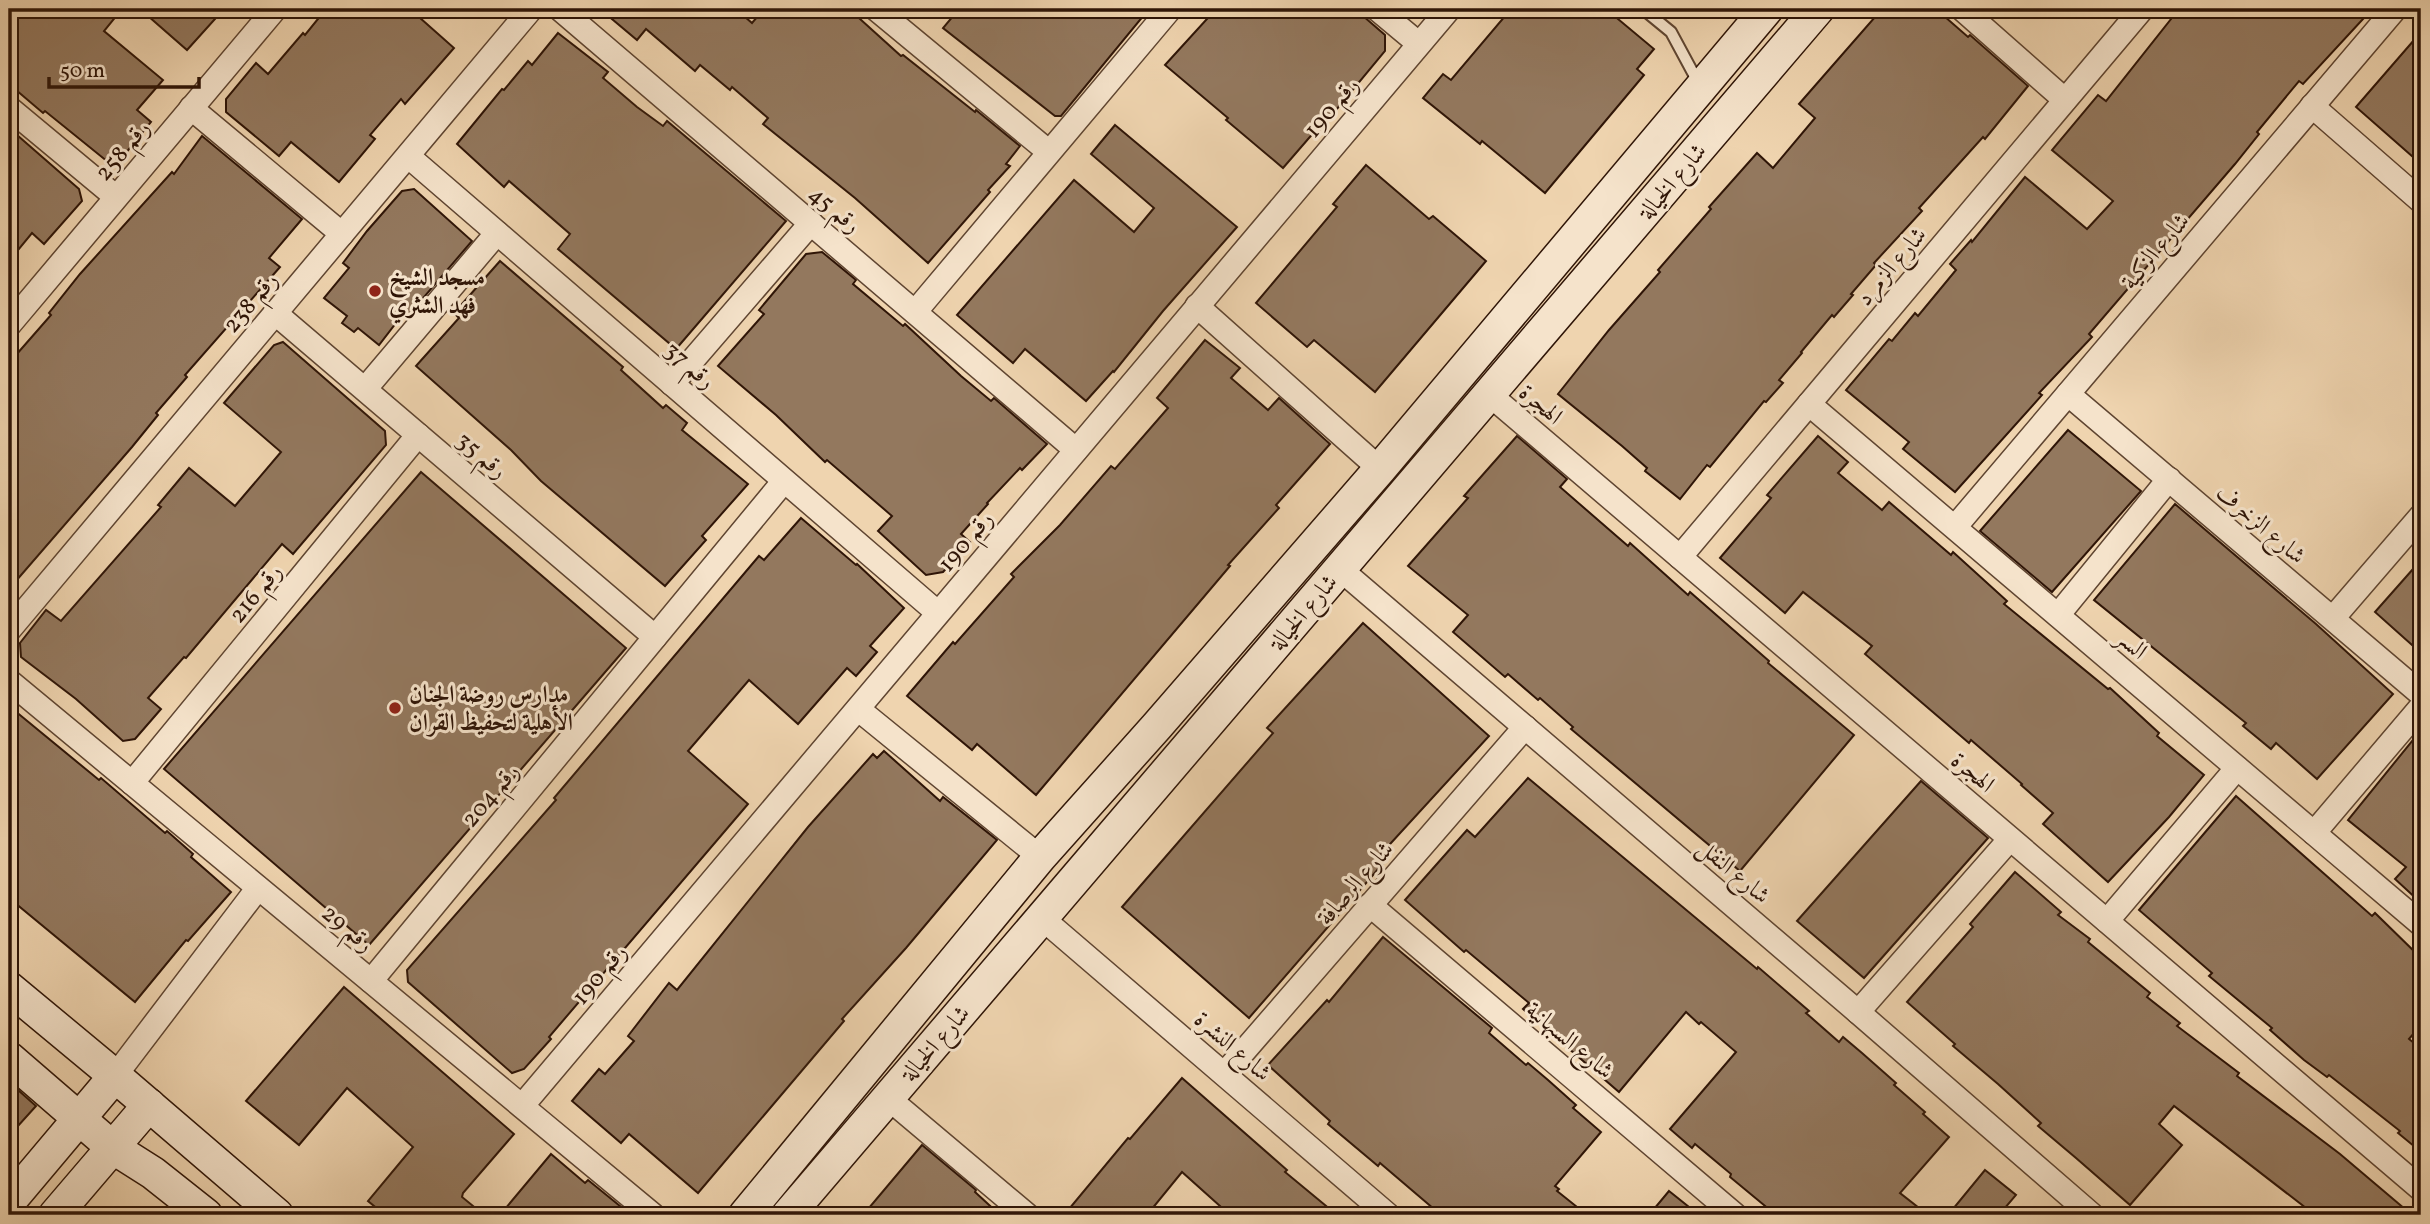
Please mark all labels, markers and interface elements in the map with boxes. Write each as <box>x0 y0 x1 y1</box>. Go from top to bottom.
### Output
scale bar <box>49 46 200 90</box>
text: 50 m <box>60 57 105 86</box>
street label: رقم 190 <box>1297 70 1371 148</box>
street label: رقم 258 <box>88 113 162 191</box>
street label: شارع الخيالة <box>1631 136 1717 230</box>
street label: رقم 45 <box>798 179 867 245</box>
street label: شارع الزكية <box>2114 206 2200 299</box>
street label: شارع الزمرد <box>1849 220 1937 315</box>
place label: مسجد الشيخ فهد الشثري <box>389 262 485 324</box>
street label: رقم 238 <box>216 265 290 343</box>
marker: مسجد الشيخ فهد الشثري <box>367 283 383 299</box>
street label: رقم 37 <box>654 335 722 401</box>
street label: الهجرة <box>1510 377 1569 434</box>
street label: رقم 35 <box>446 425 514 490</box>
street label: شارع الزخرف <box>2207 478 2312 574</box>
street label: رقم 190 <box>931 504 1005 582</box>
street label: رقم 216 <box>222 557 294 633</box>
street label: شارع الخيالة <box>1262 567 1348 661</box>
street label: السر <box>2105 620 2154 669</box>
place label: مدارس روضة الجنان الأهلية لتحفيظ القران <box>409 679 573 741</box>
marker: مدارس روضة الجنان الأهلية لتحفيظ القران <box>387 700 403 716</box>
street label: الهجرة <box>1942 745 2001 802</box>
street label: رقم 204 <box>454 757 531 838</box>
street label: شارع النفل <box>1688 832 1777 914</box>
street label: شارع الرصافة <box>1310 835 1404 935</box>
street label: رقم 29 <box>311 898 380 964</box>
street label: رقم 190 <box>565 937 639 1015</box>
street label: شارع السبهانية <box>1517 995 1620 1089</box>
street label: شارع الخيالة <box>893 999 980 1091</box>
street label: شارع النشرة <box>1185 1004 1278 1092</box>

